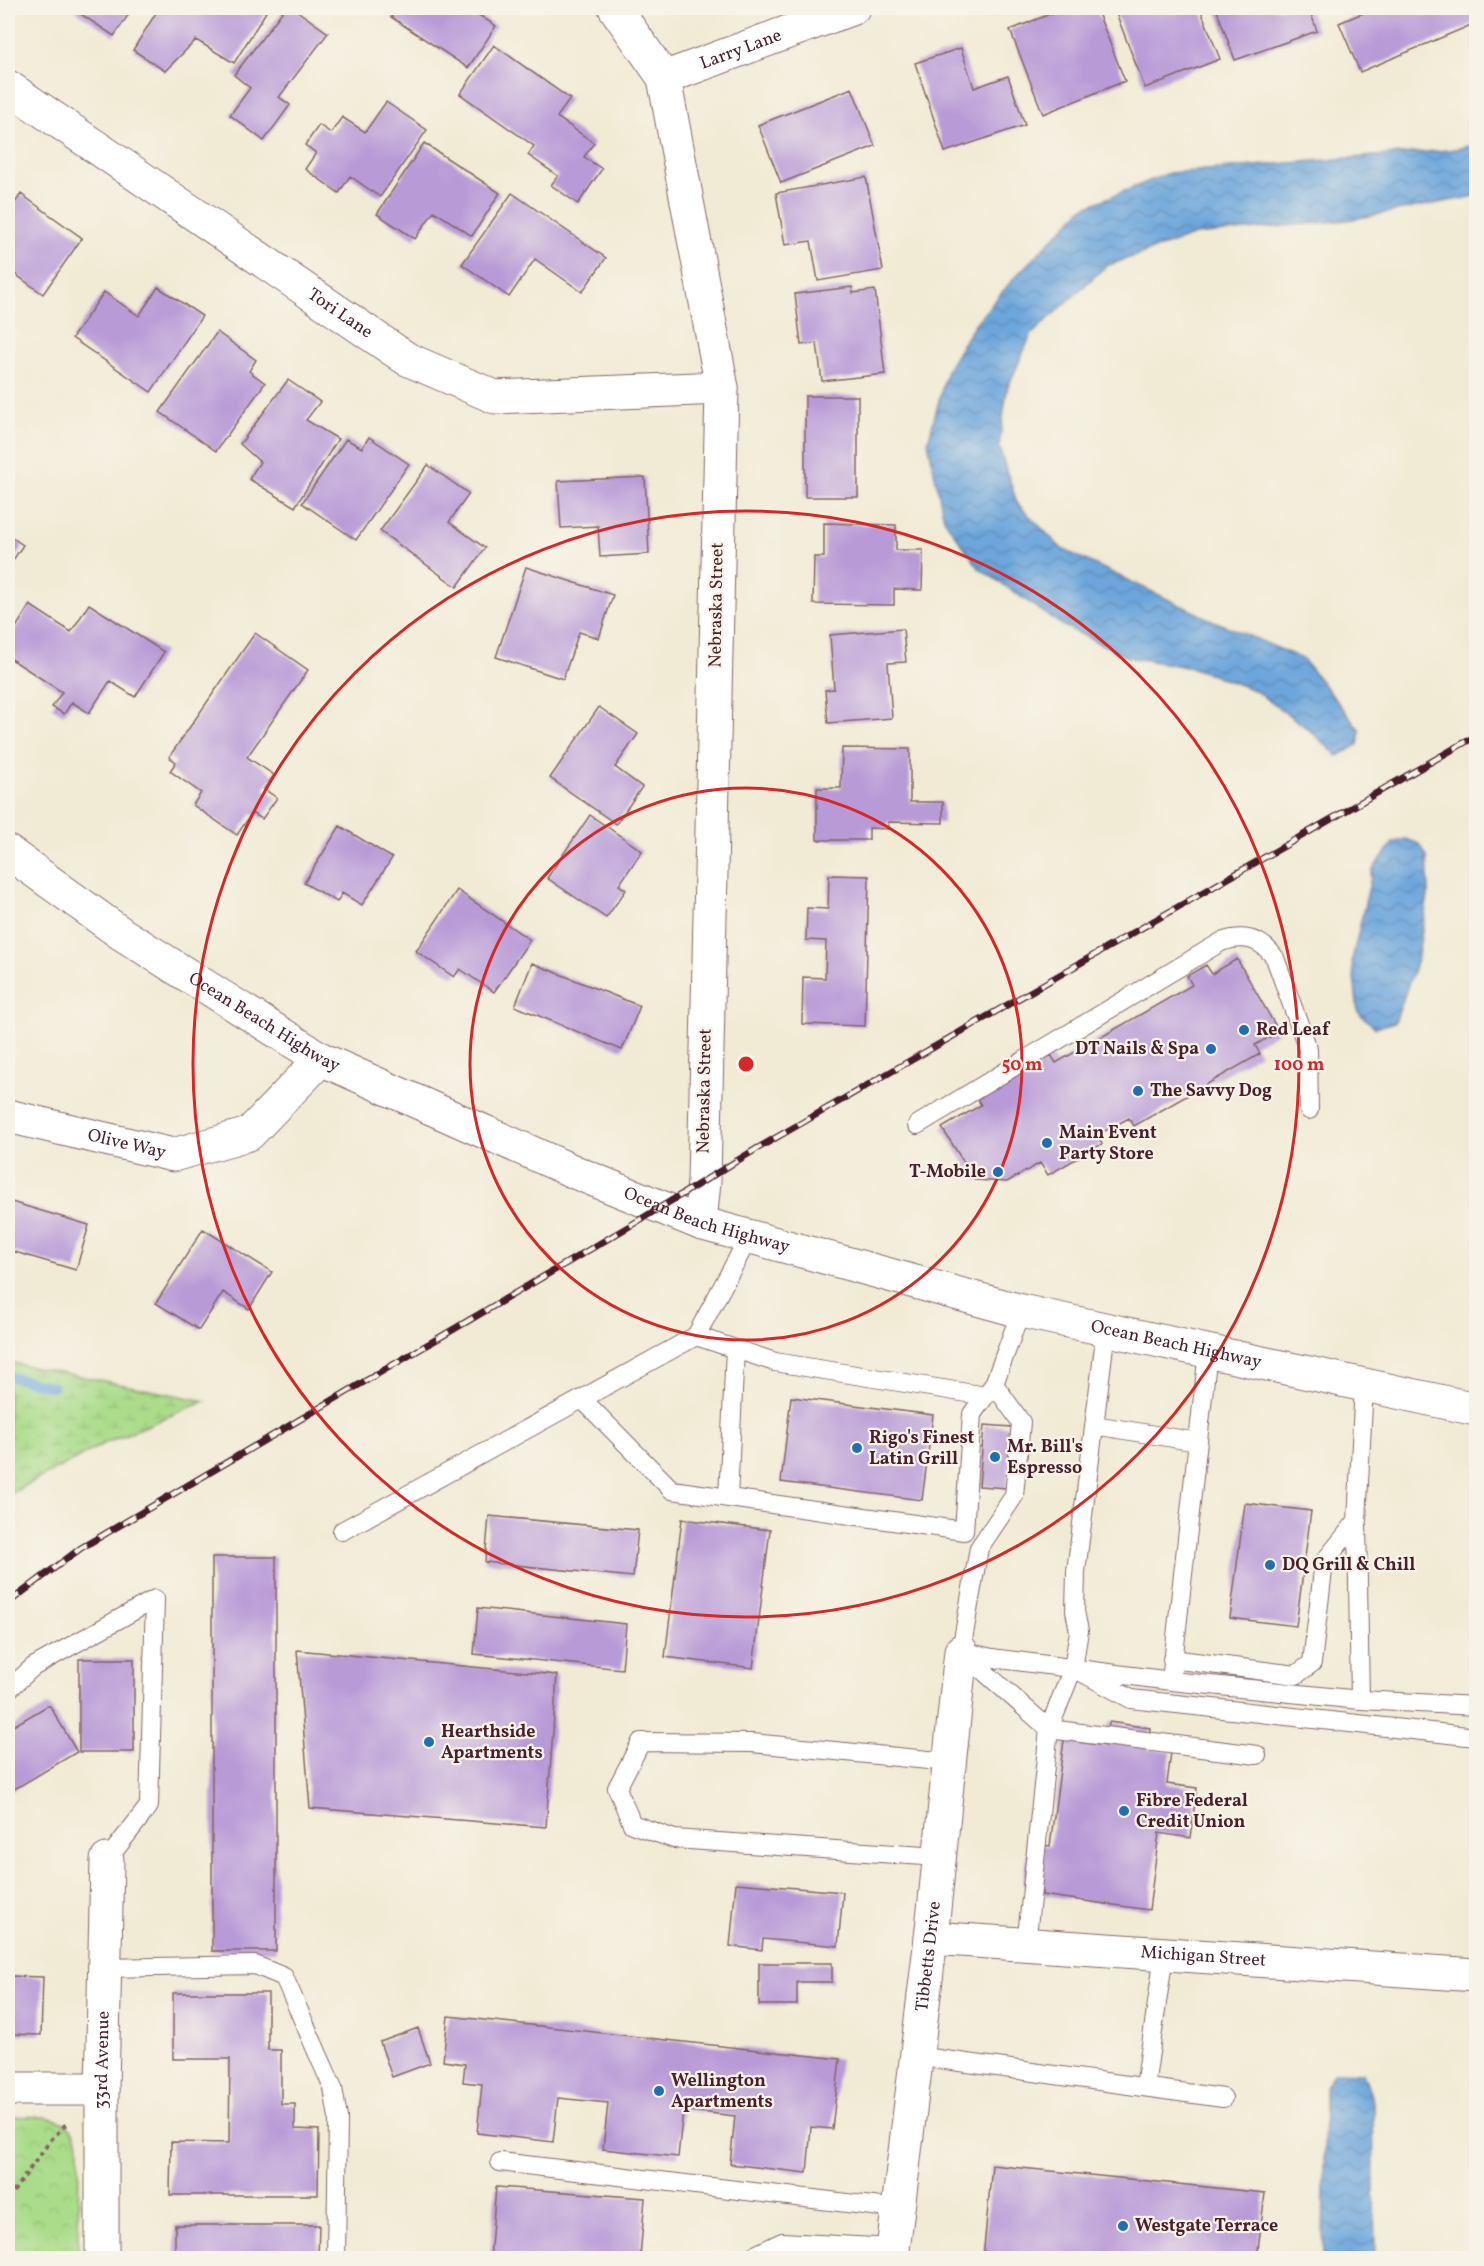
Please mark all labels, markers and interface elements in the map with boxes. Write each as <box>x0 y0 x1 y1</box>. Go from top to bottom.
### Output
street label: Larry Lane <box>697 23 785 76</box>
street label: Tori Lane <box>303 282 378 345</box>
street label: Nebraska Street <box>703 542 731 668</box>
street label: Ocean Beach Highway <box>184 966 344 1079</box>
place label: Red Leaf <box>1256 1018 1331 1043</box>
marker: Red Leaf <box>1237 1023 1251 1037</box>
street label: Nebraska Street <box>691 1028 719 1154</box>
place label: DT Nails & Spa <box>1075 1037 1199 1062</box>
marker: DT Nails & Spa <box>1204 1042 1218 1056</box>
text: 50 m <box>1002 1053 1042 1078</box>
text: 100 m <box>1274 1053 1324 1078</box>
centre of rings <box>736 1054 756 1074</box>
place label: The Savvy Dog <box>1150 1079 1272 1104</box>
marker: The Savvy Dog <box>1131 1084 1145 1098</box>
place label: Main Event Party Store <box>1059 1121 1157 1167</box>
street label: Olive Way <box>85 1123 169 1165</box>
marker: Main Event Party Store <box>1040 1136 1054 1150</box>
place label: T-Mobile <box>909 1160 986 1185</box>
marker: T-Mobile <box>991 1165 1005 1179</box>
street label: Ocean Beach Highway <box>620 1181 793 1260</box>
street label: Ocean Beach Highway <box>1088 1314 1264 1375</box>
place label: Rigo's Finest Latin Grill <box>869 1426 975 1472</box>
place label: Mr. Bill's Espresso <box>1007 1435 1083 1481</box>
marker: Rigo's Finest Latin Grill <box>850 1441 864 1455</box>
marker: Mr. Bill's Espresso <box>988 1450 1002 1464</box>
place label: DQ Grill & Chill <box>1282 1553 1415 1578</box>
marker: DQ Grill & Chill <box>1263 1558 1277 1572</box>
place label: Hearthside Apartments <box>441 1720 543 1766</box>
marker: Hearthside Apartments <box>422 1735 436 1749</box>
place label: Fibre Federal Credit Union <box>1136 1789 1248 1835</box>
marker: Fibre Federal Credit Union <box>1117 1804 1131 1818</box>
street label: Tibbetts Drive <box>910 1900 947 2013</box>
street label: Michigan Street <box>1140 1940 1267 1973</box>
street label: 33rd Avenue <box>89 2010 116 2109</box>
place label: Wellington Apartments <box>671 2069 773 2115</box>
marker: Wellington Apartments <box>652 2084 666 2098</box>
place label: Westgate Terrace <box>1135 2214 1278 2239</box>
marker: Westgate Terrace <box>1116 2219 1130 2233</box>

